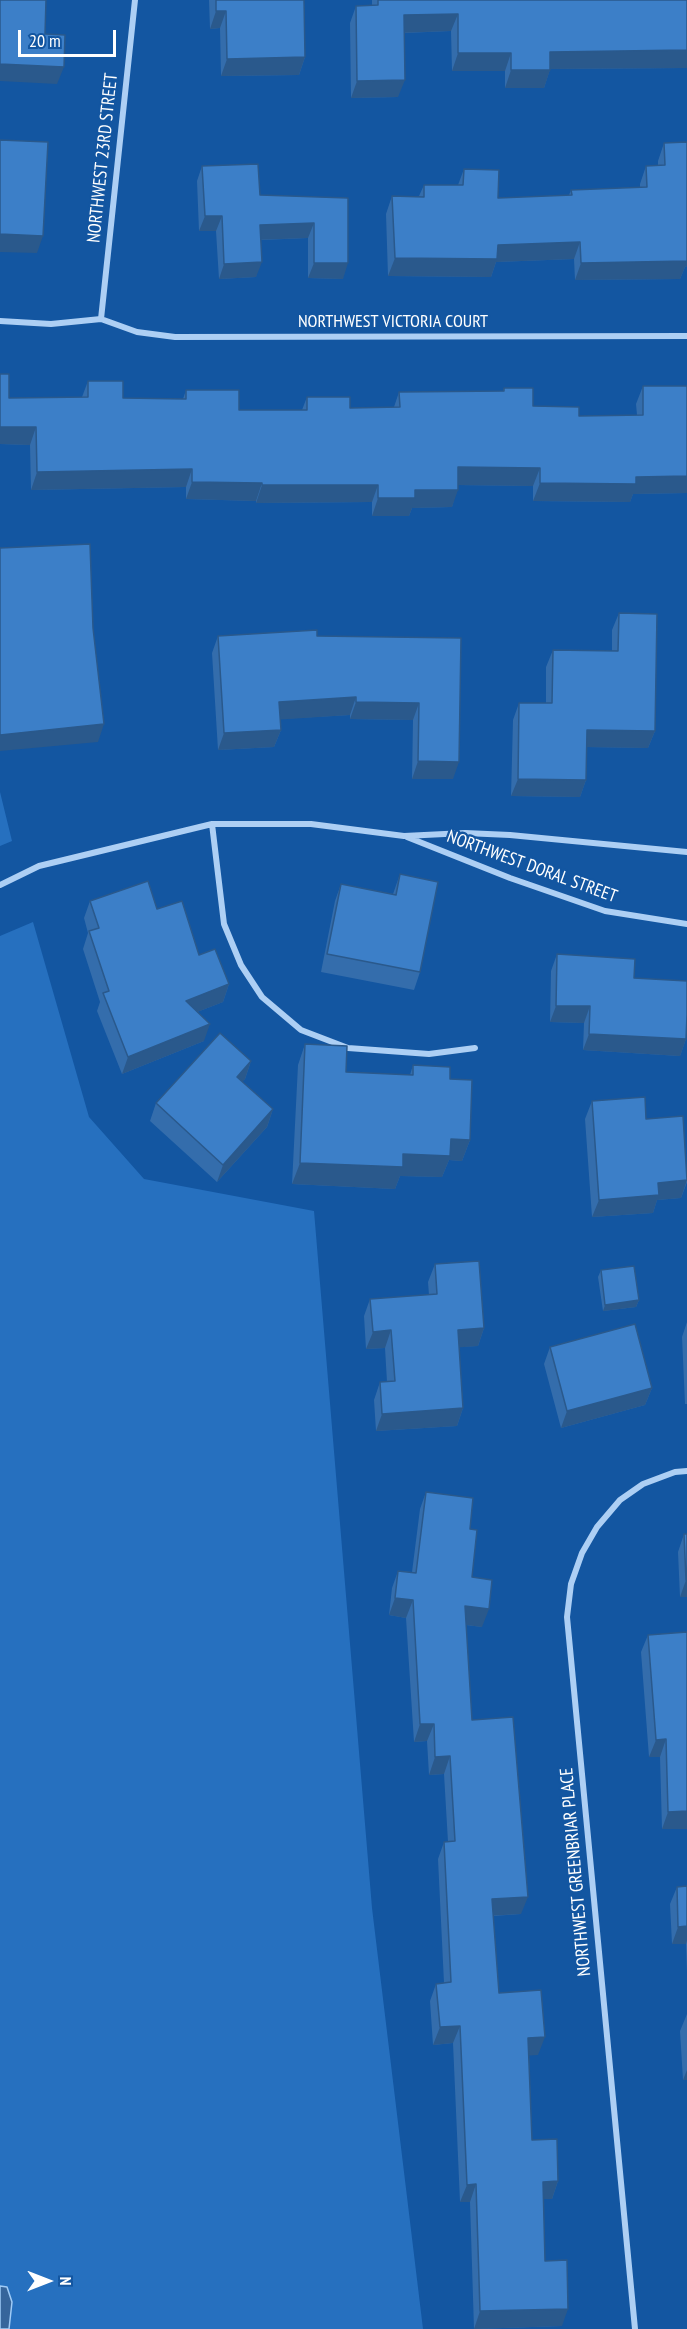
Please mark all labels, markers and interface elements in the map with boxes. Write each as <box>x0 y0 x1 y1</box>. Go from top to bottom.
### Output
scale bar <box>21 18 118 56</box>
text: 20 m <box>29 29 61 52</box>
street label: NORTHWEST 23RD STREET <box>83 72 123 244</box>
street label: NORTHWEST VICTORIA COURT <box>298 311 488 333</box>
street label: NORTHWEST DORAL STREET <box>444 826 620 908</box>
street label: NORTHWEST GREENBRIAR PLACE <box>556 1767 596 1977</box>
north arrow <box>18 2251 78 2311</box>
text: N <box>56 2277 76 2285</box>

